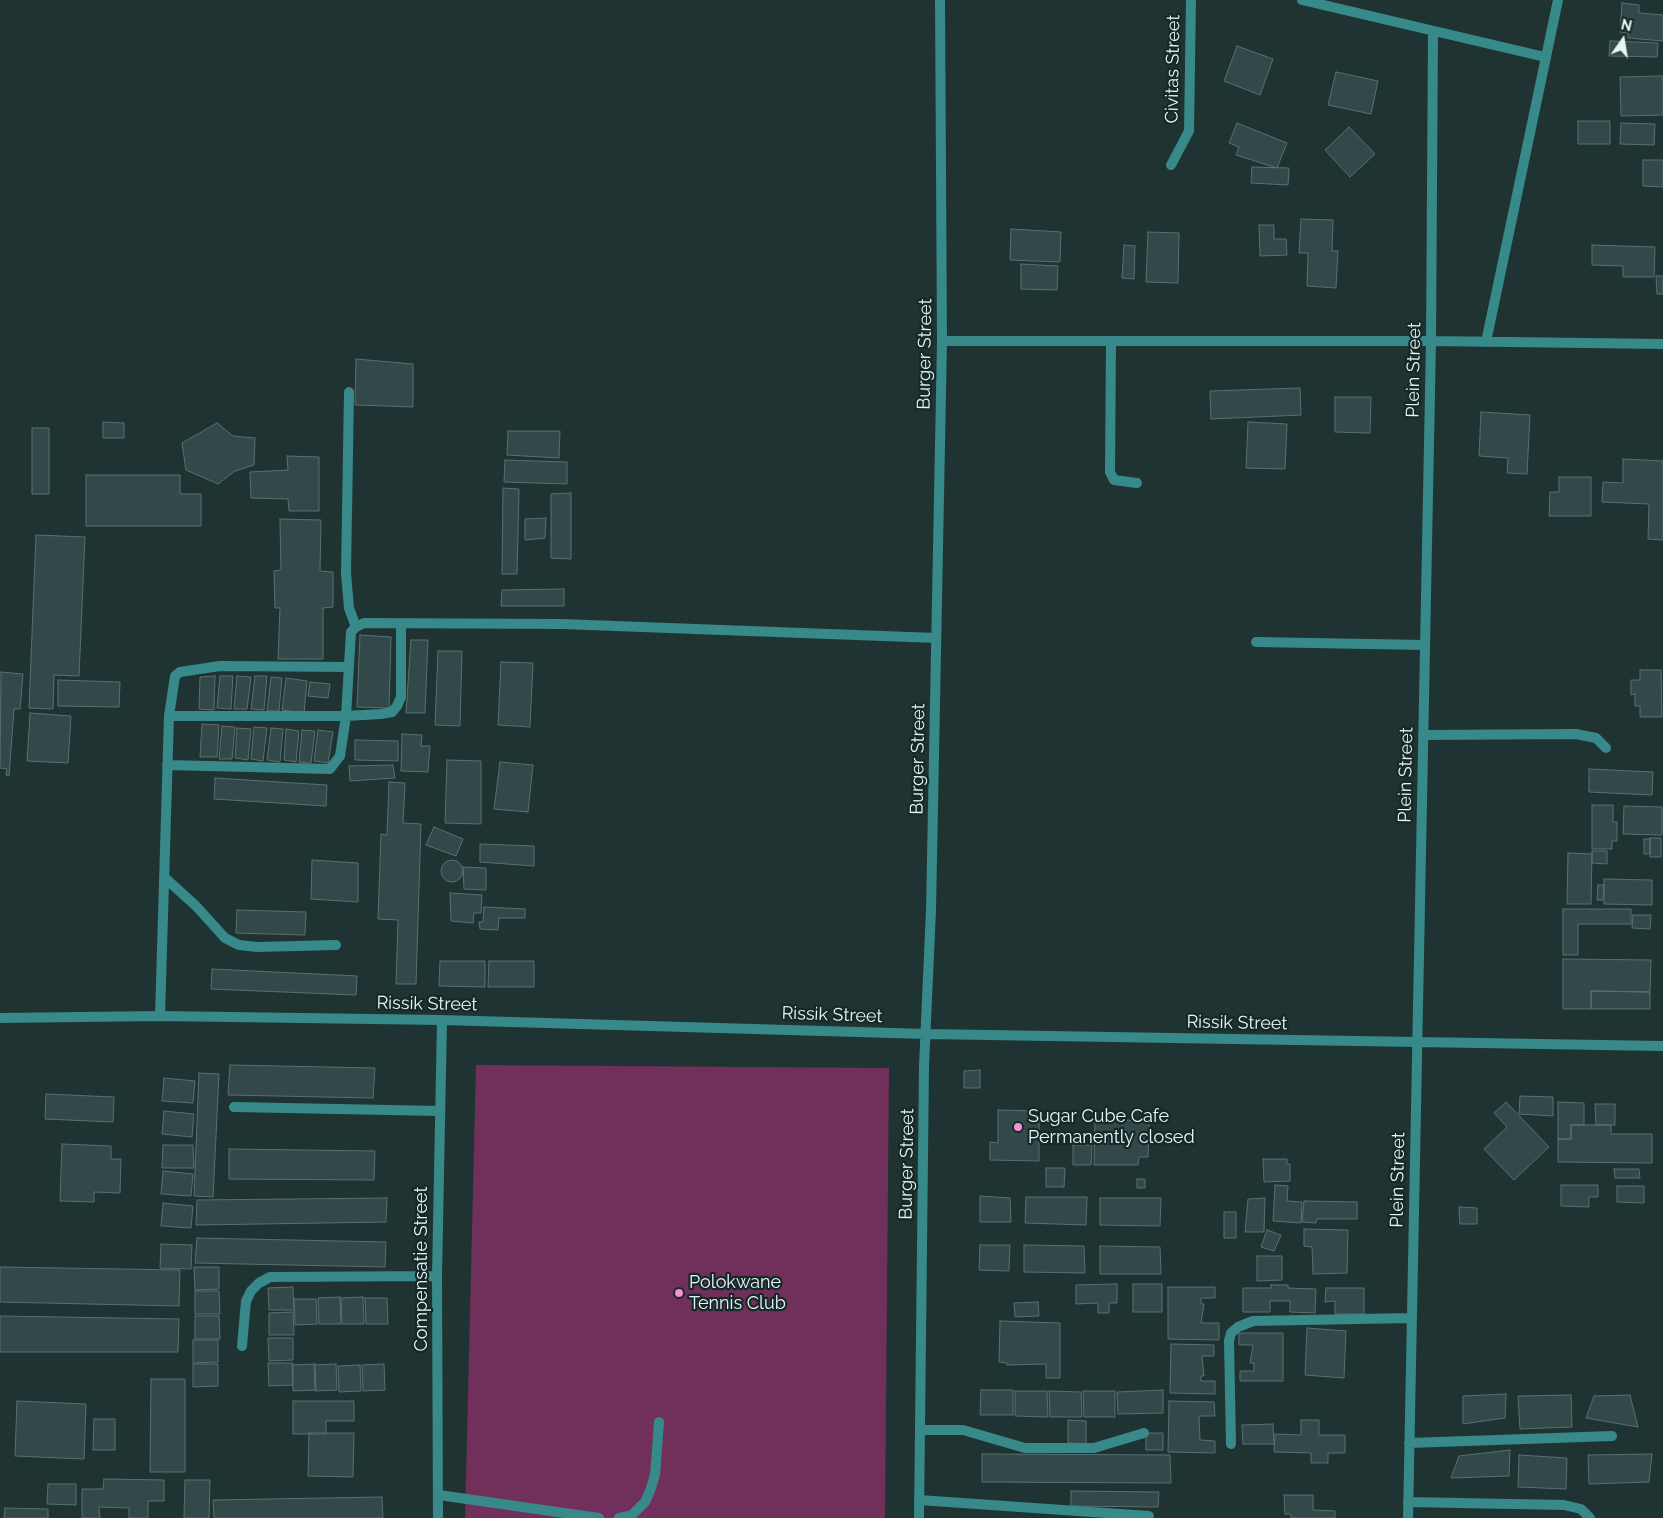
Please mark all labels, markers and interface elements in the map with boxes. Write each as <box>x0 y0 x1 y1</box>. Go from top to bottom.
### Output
street label: Civitas Street <box>1161 14 1185 124</box>
north arrow <box>1598 15 1648 65</box>
text: N <box>1619 16 1633 34</box>
street label: Burger Street <box>913 298 937 410</box>
street label: Plein Street <box>1402 322 1426 418</box>
street label: Burger Street <box>906 703 930 815</box>
street label: Plein Street <box>1394 727 1418 823</box>
street label: Rissik Street <box>376 992 478 1016</box>
street label: Rissik Street <box>781 1002 883 1028</box>
street label: Rissik Street <box>1186 1011 1288 1035</box>
place label: Sugar Cube Cafe Permanently closed <box>1028 1106 1195 1148</box>
street label: Burger Street <box>895 1108 919 1220</box>
marker: Sugar Cube Cafe Permanently closed <box>1012 1121 1024 1133</box>
street label: Plein Street <box>1386 1132 1410 1228</box>
street label: Compensatie Street <box>411 1186 433 1352</box>
place label: Polokwane Tennis Club <box>689 1272 786 1315</box>
marker: Polokwane Tennis Club <box>673 1287 685 1299</box>

